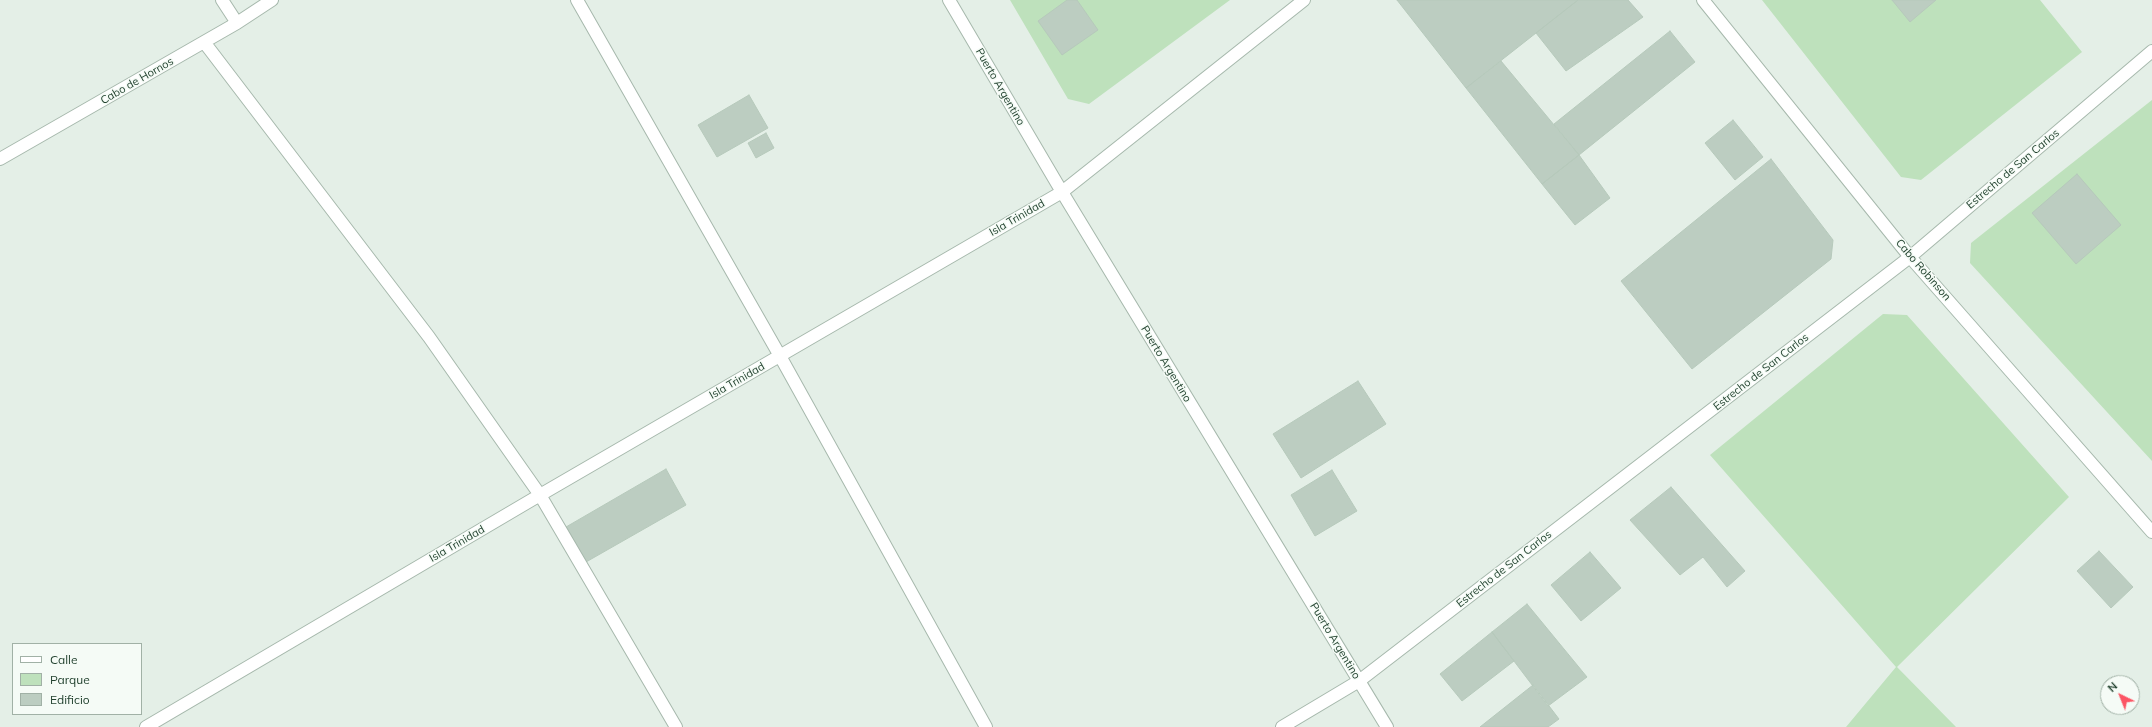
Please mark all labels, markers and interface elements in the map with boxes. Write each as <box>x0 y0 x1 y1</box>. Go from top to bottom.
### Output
street label: Puerto Argentino <box>973 46 1027 128</box>
street label: Cabo de Hornos <box>98 55 176 107</box>
street label: Estrecho de San Carlos <box>1964 126 2062 212</box>
street label: Isla Trinidad <box>987 197 1047 239</box>
street label: Cabo Robinson <box>1893 236 1953 304</box>
street label: Puerto Argentino <box>1138 323 1194 405</box>
street label: Estrecho de San Carlos <box>1711 331 1811 413</box>
street label: Isla Trinidad <box>707 360 767 402</box>
street label: Isla Trinidad <box>427 523 487 565</box>
street label: Estrecho de San Carlos <box>1454 528 1554 610</box>
street label: Puerto Argentino <box>1307 600 1363 682</box>
legend <box>12 643 142 715</box>
text: Calle <box>50 652 77 667</box>
text: Parque <box>50 672 90 687</box>
north arrow <box>2100 675 2140 715</box>
text: N <box>2105 679 2120 695</box>
text: Edificio <box>50 692 90 707</box>

